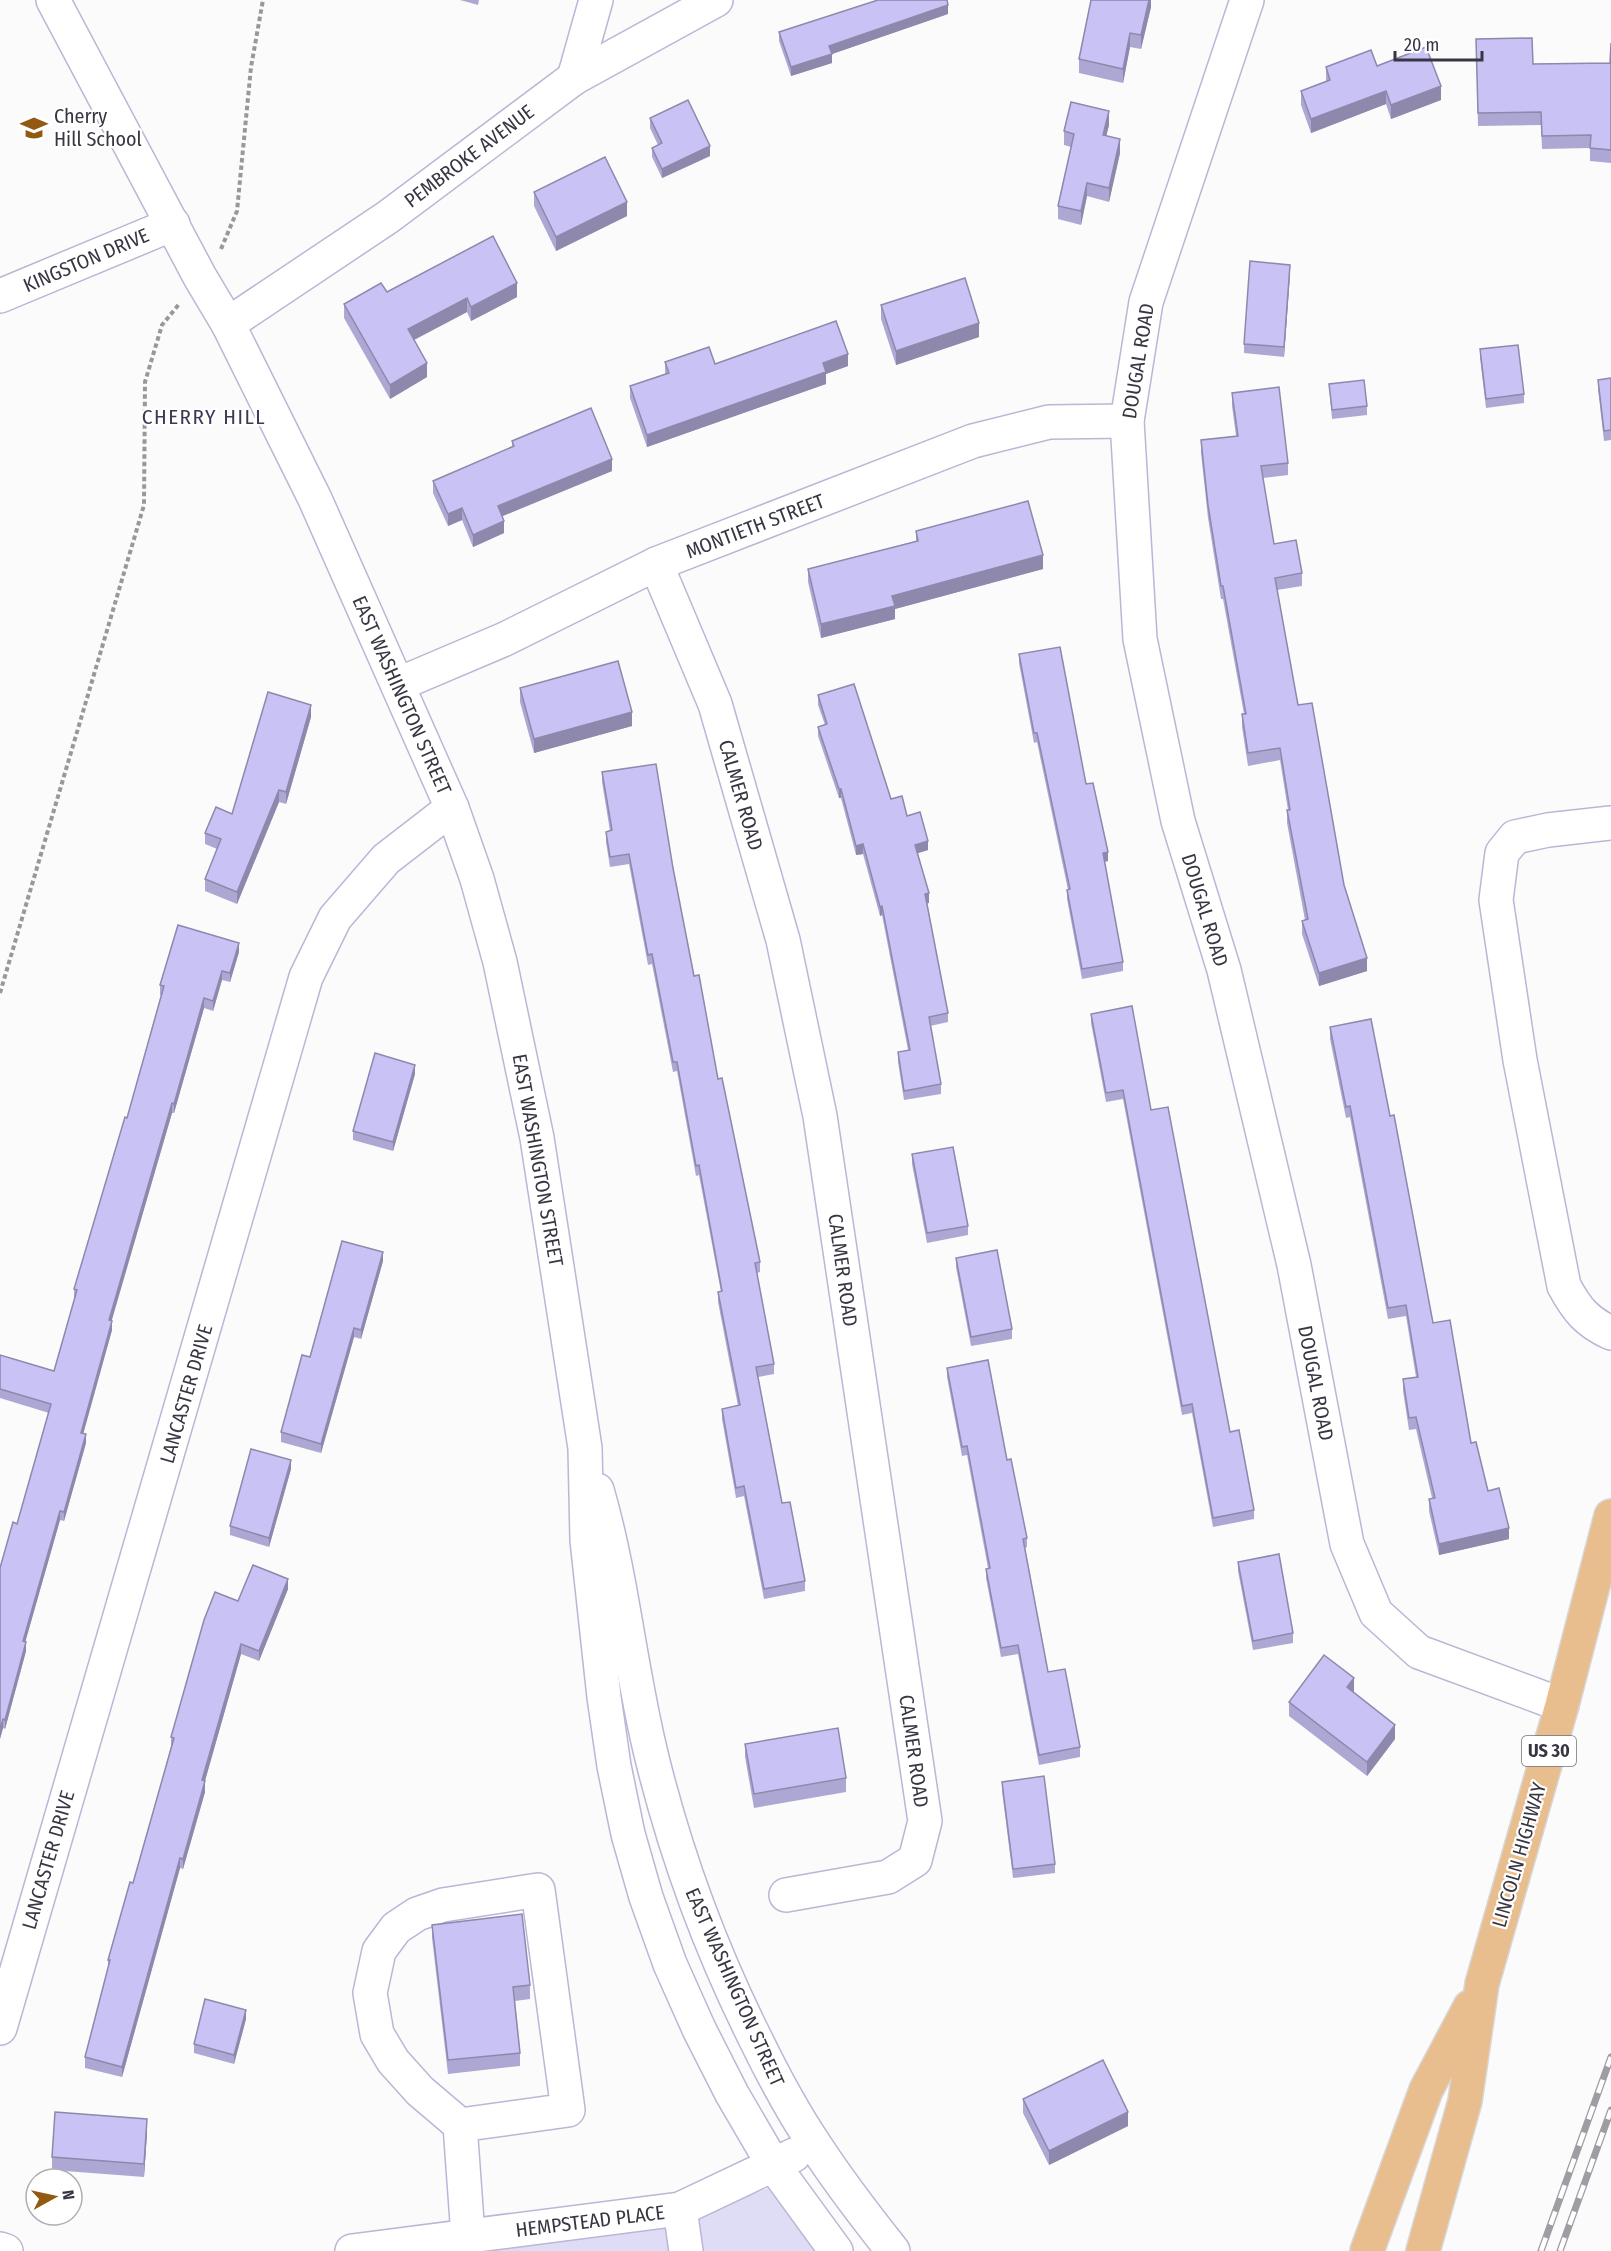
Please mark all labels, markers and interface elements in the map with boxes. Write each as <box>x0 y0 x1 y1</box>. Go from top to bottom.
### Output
scale bar <box>1395 24 1482 62</box>
text: 20 m <box>1404 34 1439 56</box>
street label: PEMBROKE AVENUE <box>399 99 539 213</box>
place label: Cherry Hill School <box>54 104 142 151</box>
school or university icon: Cherry Hill School <box>19 113 49 143</box>
street label: KINGSTON DRIVE <box>20 223 152 297</box>
street label: DOUGAL ROAD <box>1117 301 1159 421</box>
district label: CHERRY HILL <box>142 404 266 430</box>
street label: MONTIETH STREET <box>682 488 828 563</box>
street label: EAST WASHINGTON STREET <box>347 592 457 799</box>
street label: CALMER ROAD <box>714 737 768 853</box>
street label: DOUGAL ROAD <box>1176 851 1234 969</box>
street label: EAST WASHINGTON STREET <box>508 1052 569 1269</box>
street label: CALMER ROAD <box>823 1212 863 1328</box>
street label: LANCASTER DRIVE <box>155 1322 217 1466</box>
street label: DOUGAL ROAD <box>1293 1323 1339 1443</box>
street label: CALMER ROAD <box>894 1693 934 1809</box>
road number: US 30 <box>1522 1736 1576 1766</box>
street label: LINCOLN HIGHWAY <box>1487 1780 1551 1930</box>
street label: LANCASTER DRIVE <box>17 1788 79 1932</box>
street label: EAST WASHINGTON STREET <box>680 1884 790 2091</box>
north arrow <box>24 2167 84 2227</box>
text: N <box>58 2189 78 2201</box>
street label: HEMPSTEAD PLACE <box>514 2200 666 2242</box>

